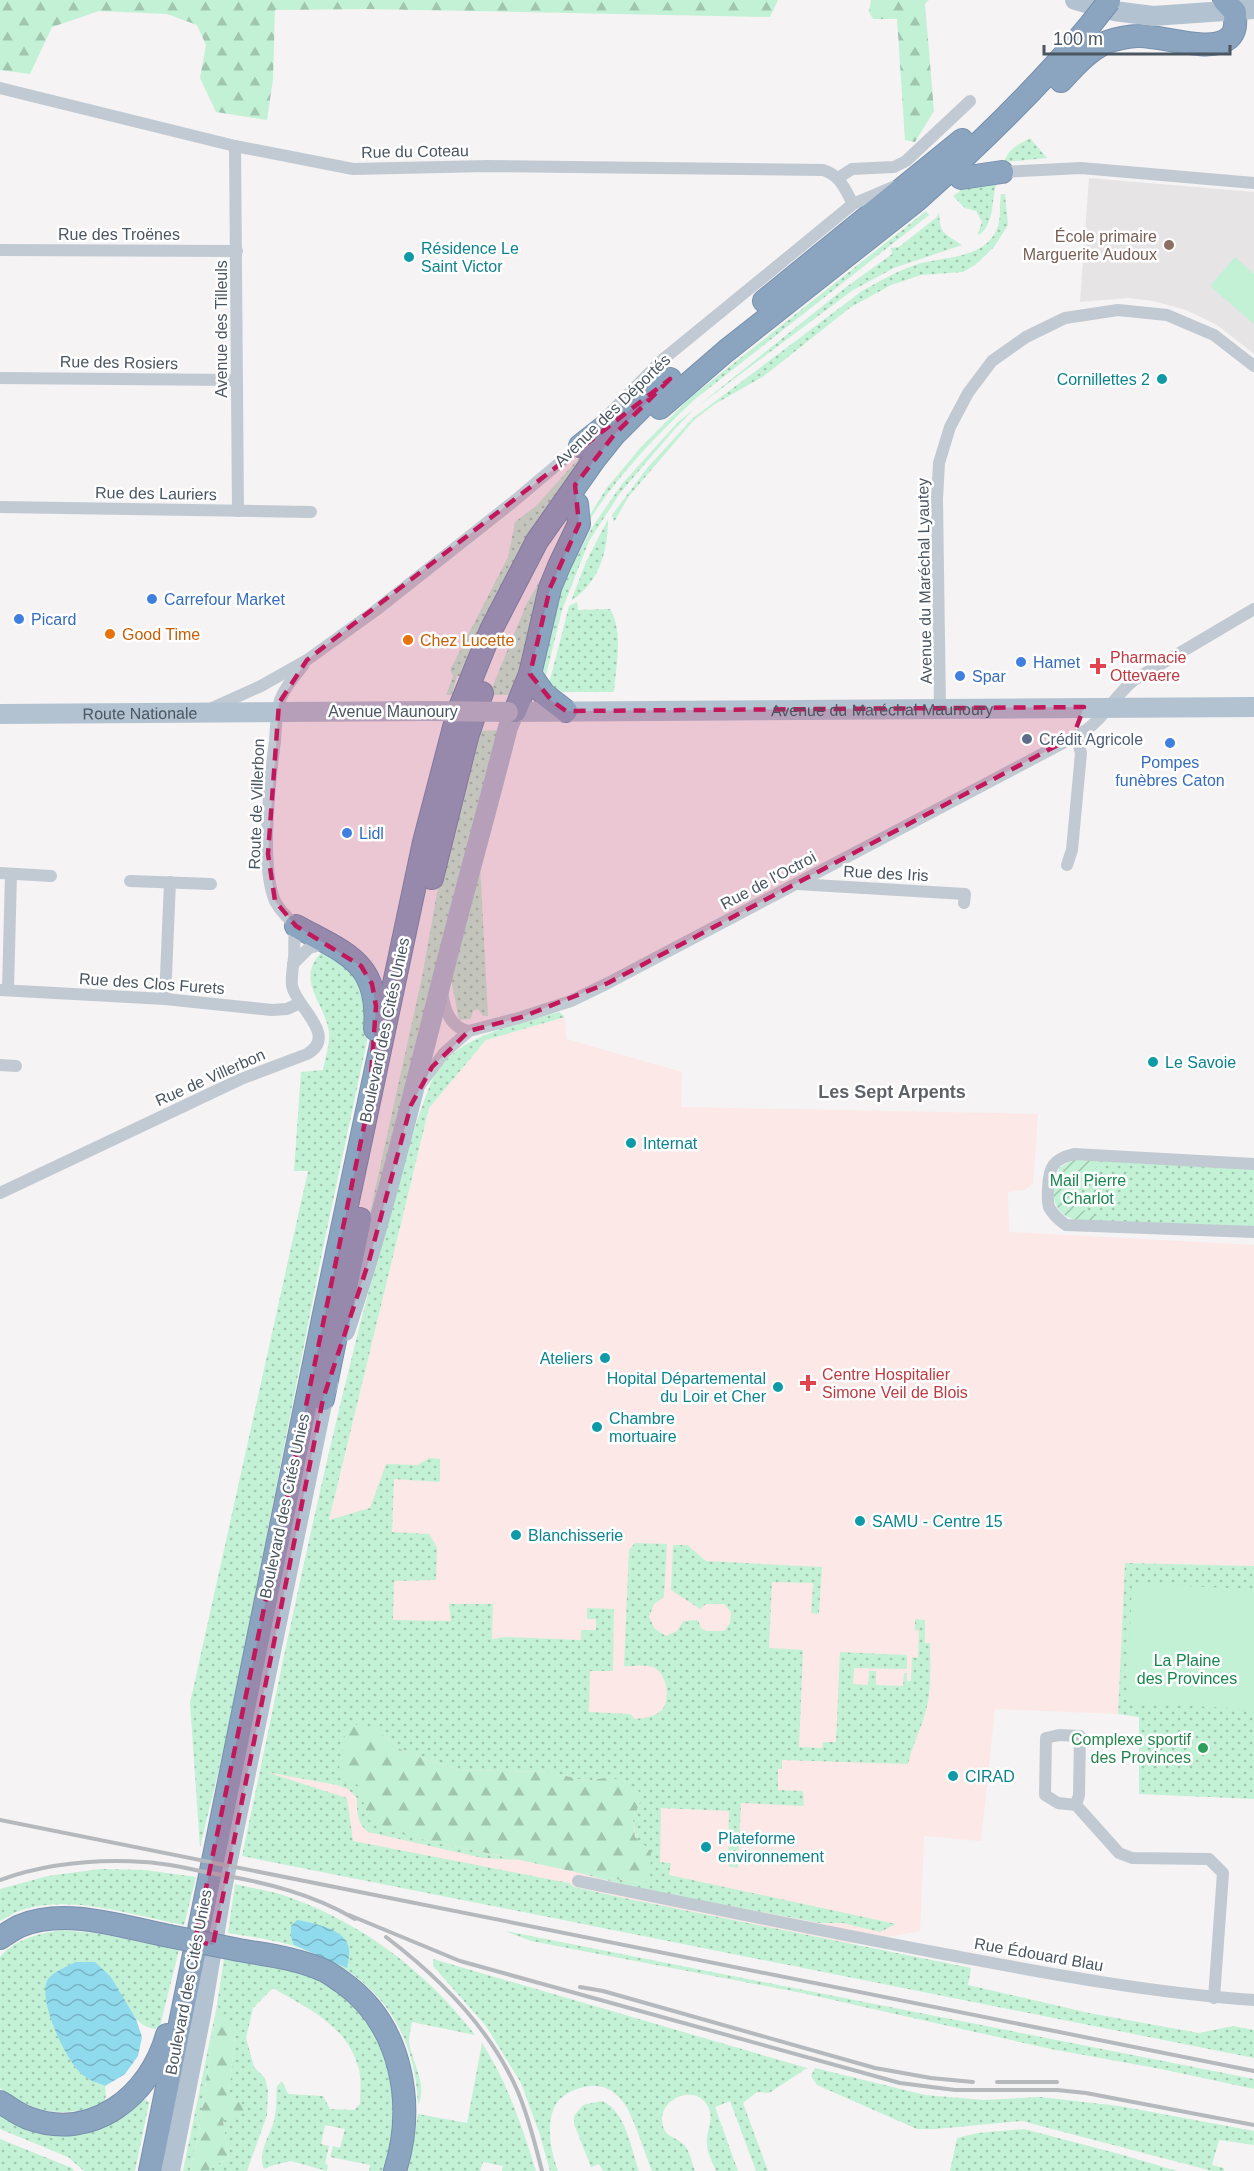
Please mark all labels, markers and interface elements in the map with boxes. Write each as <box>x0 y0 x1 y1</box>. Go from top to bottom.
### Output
scale bar <box>1044 18 1230 56</box>
text: 100 m <box>1053 29 1103 49</box>
street label: Rue du Coteau <box>361 142 469 161</box>
street label: Rue des Troënes <box>58 226 180 243</box>
place label: École primaire Marguerite Audoux <box>1023 227 1157 263</box>
marker: École primaire Marguerite Audoux <box>1162 238 1176 252</box>
place label: Résidence Le Saint Victor <box>421 240 519 275</box>
marker: Résidence Le Saint Victor <box>402 250 416 264</box>
street label: Avenue des Tilleuls <box>213 260 230 398</box>
street label: Avenue des Déportés <box>551 351 673 470</box>
street label: Rue des Rosiers <box>60 353 178 372</box>
place label: Cornillettes 2 <box>1057 371 1150 388</box>
marker: Cornillettes 2 <box>1155 372 1169 386</box>
street label: Avenue du Maréchal Lyautey <box>914 478 935 684</box>
street label: Rue des Lauriers <box>95 484 217 503</box>
place label: Carrefour Market <box>164 591 285 608</box>
marker: Carrefour Market <box>145 592 159 606</box>
place label: Picard <box>31 611 76 628</box>
marker: Picard <box>12 612 26 626</box>
place label: Good Time <box>122 626 200 643</box>
marker: Good Time <box>103 627 117 641</box>
place label: Chez Lucette <box>420 632 514 649</box>
marker: Chez Lucette <box>401 633 415 647</box>
place label: Pharmacie Ottevaere <box>1110 649 1187 684</box>
place label: Hamet <box>1033 654 1081 671</box>
marker: Hamet <box>1014 655 1028 669</box>
marker: Pharmacie Ottevaere <box>1091 659 1105 673</box>
place label: Spar <box>972 668 1006 685</box>
marker: Spar <box>953 669 967 683</box>
street label: Avenue du Maréchal Maunoury <box>771 701 993 719</box>
street label: Avenue Maunoury <box>328 703 458 720</box>
street label: Route Nationale <box>83 705 198 722</box>
place label: Crédit Agricole <box>1039 731 1143 748</box>
marker: Crédit Agricole <box>1020 732 1034 746</box>
marker: Pompes funèbres Caton <box>1163 736 1177 750</box>
street label: Route de Villerbon <box>246 738 267 870</box>
place label: Pompes funèbres Caton <box>1115 754 1225 789</box>
place label: Lidl <box>359 825 384 842</box>
marker: Lidl <box>340 826 354 840</box>
street label: Rue de l'Octroi <box>718 848 819 913</box>
street label: Rue des Iris <box>843 863 929 884</box>
street label: Boulevard des Cités Unies <box>357 936 412 1124</box>
street label: Rue des Clos Furets <box>79 970 225 997</box>
street label: Rue de Villerbon <box>153 1046 268 1109</box>
place label: Le Savoie <box>1165 1054 1236 1071</box>
marker: Le Savoie <box>1146 1055 1160 1069</box>
district label: Les Sept Arpents <box>818 1082 966 1102</box>
place label: Internat <box>643 1135 698 1152</box>
marker: Internat <box>624 1136 638 1150</box>
park label: Mail Pierre Charlot <box>1050 1172 1126 1207</box>
place label: Ateliers <box>540 1350 593 1367</box>
marker: Ateliers <box>598 1351 612 1365</box>
place label: Centre Hospitalier Simone Veil de Blois <box>822 1366 968 1401</box>
place label: Hopital Départemental du Loir et Cher <box>607 1370 767 1405</box>
marker: Centre Hospitalier Simone Veil de Blois <box>799 1374 817 1392</box>
marker: Hopital Départemental du Loir et Cher <box>771 1380 785 1394</box>
place label: Chambre mortuaire <box>609 1410 677 1445</box>
street label: Boulevard des Cités Unies <box>257 1412 312 1600</box>
marker: Chambre mortuaire <box>590 1420 604 1434</box>
place label: SAMU - Centre 15 <box>872 1513 1003 1530</box>
marker: SAMU - Centre 15 <box>853 1514 867 1528</box>
place label: Blanchisserie <box>528 1527 623 1544</box>
marker: Blanchisserie <box>509 1528 523 1542</box>
park label: La Plaine des Provinces <box>1137 1652 1237 1687</box>
place label: Complexe sportif des Provinces <box>1071 1731 1192 1766</box>
marker: Complexe sportif des Provinces <box>1196 1741 1210 1755</box>
place label: CIRAD <box>965 1768 1015 1785</box>
marker: CIRAD <box>946 1769 960 1783</box>
place label: Plateforme environnement <box>718 1830 824 1865</box>
marker: Plateforme environnement <box>699 1840 713 1854</box>
street label: Boulevard des Cités Unies <box>162 1888 215 2076</box>
street label: Rue Édouard Blau <box>973 1934 1105 1974</box>

